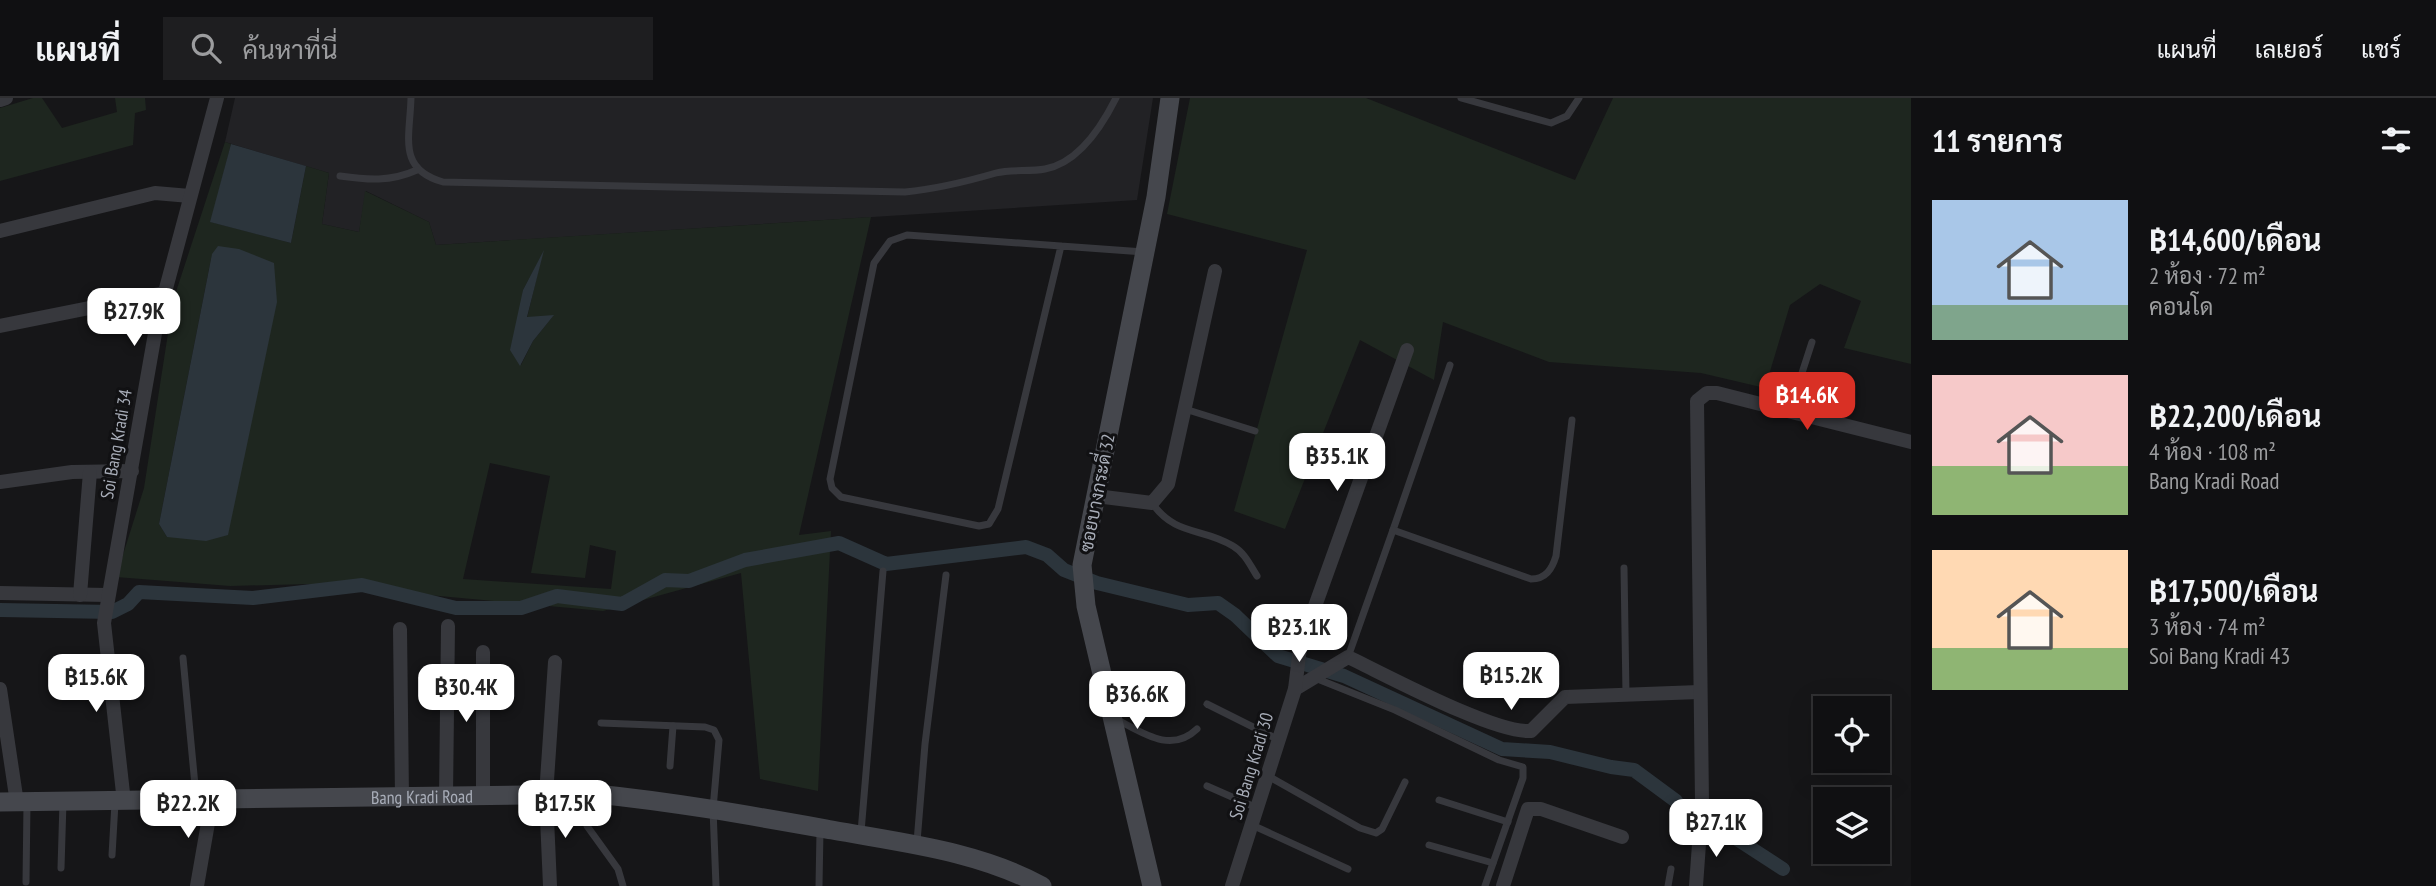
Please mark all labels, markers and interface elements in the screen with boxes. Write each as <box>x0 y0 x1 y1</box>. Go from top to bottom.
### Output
search box <box>163 17 653 80</box>
text: แผนที่ <box>35 27 121 70</box>
icon: search <box>187 29 225 67</box>
text: ค้นหาที่นี่ <box>243 33 338 66</box>
text: แผนที่ <box>2157 34 2217 65</box>
text: เลเยอร์ <box>2255 34 2323 65</box>
text: แชร์ <box>2361 34 2401 65</box>
text: 11 รายการ <box>1932 121 2063 160</box>
icon: filters <box>2377 121 2415 159</box>
text: ฿14,600/เดือน <box>2149 220 2321 259</box>
icon: home <box>1988 228 2072 312</box>
text: 2 ห้อง · 72 m² <box>2149 261 2266 290</box>
pin: ฿27.9K <box>77 288 191 348</box>
text: คอนโด <box>2149 292 2213 321</box>
text: ฿27.9K <box>103 296 165 325</box>
pin: ฿14.6K <box>1750 372 1864 432</box>
text: ฿14.6K <box>1775 380 1839 409</box>
street label: Soi Bang Kradi 34 <box>95 387 137 501</box>
text: ฿22,200/เดือน <box>2149 396 2321 435</box>
icon: home <box>1988 403 2072 487</box>
street label: ซอยบางกระดี่ 32 <box>1070 431 1120 554</box>
pin: ฿35.1K <box>1280 434 1394 493</box>
text: 4 ห้อง · 108 m² <box>2149 437 2276 466</box>
text: ฿35.1K <box>1305 441 1369 470</box>
text: Bang Kradi Road <box>2149 466 2279 495</box>
text: ฿17,500/เดือน <box>2149 571 2318 610</box>
icon: home <box>1988 578 2072 662</box>
pin: ฿23.1K <box>1242 604 1356 664</box>
text: ฿23.1K <box>1267 612 1331 641</box>
text: 3 ห้อง · 74 m² <box>2149 612 2266 641</box>
text: Soi Bang Kradi 43 <box>2149 641 2290 670</box>
pin: ฿15.2K <box>1454 652 1568 712</box>
pin: ฿15.6K <box>39 654 153 714</box>
text: ฿15.2K <box>1479 660 1543 689</box>
text: ฿15.6K <box>64 662 128 691</box>
pin: ฿30.4K <box>409 664 523 724</box>
text: ฿30.4K <box>434 672 498 701</box>
pin: ฿36.6K <box>1080 672 1194 731</box>
text: ฿36.6K <box>1105 679 1169 708</box>
map controls <box>1813 696 1890 864</box>
button: locate <box>1813 696 1890 773</box>
street label: Soi Bang Kradi 30 <box>1224 710 1278 822</box>
pin: ฿22.2K <box>131 780 245 840</box>
pin: ฿17.5K <box>508 780 622 840</box>
street label: Bang Kradi Road <box>371 784 473 809</box>
button: layers <box>1813 787 1890 864</box>
text: ฿22.2K <box>156 788 220 817</box>
text: ฿17.5K <box>534 788 596 817</box>
pin: ฿27.1K <box>1659 800 1773 859</box>
text: ฿27.1K <box>1685 807 1747 836</box>

